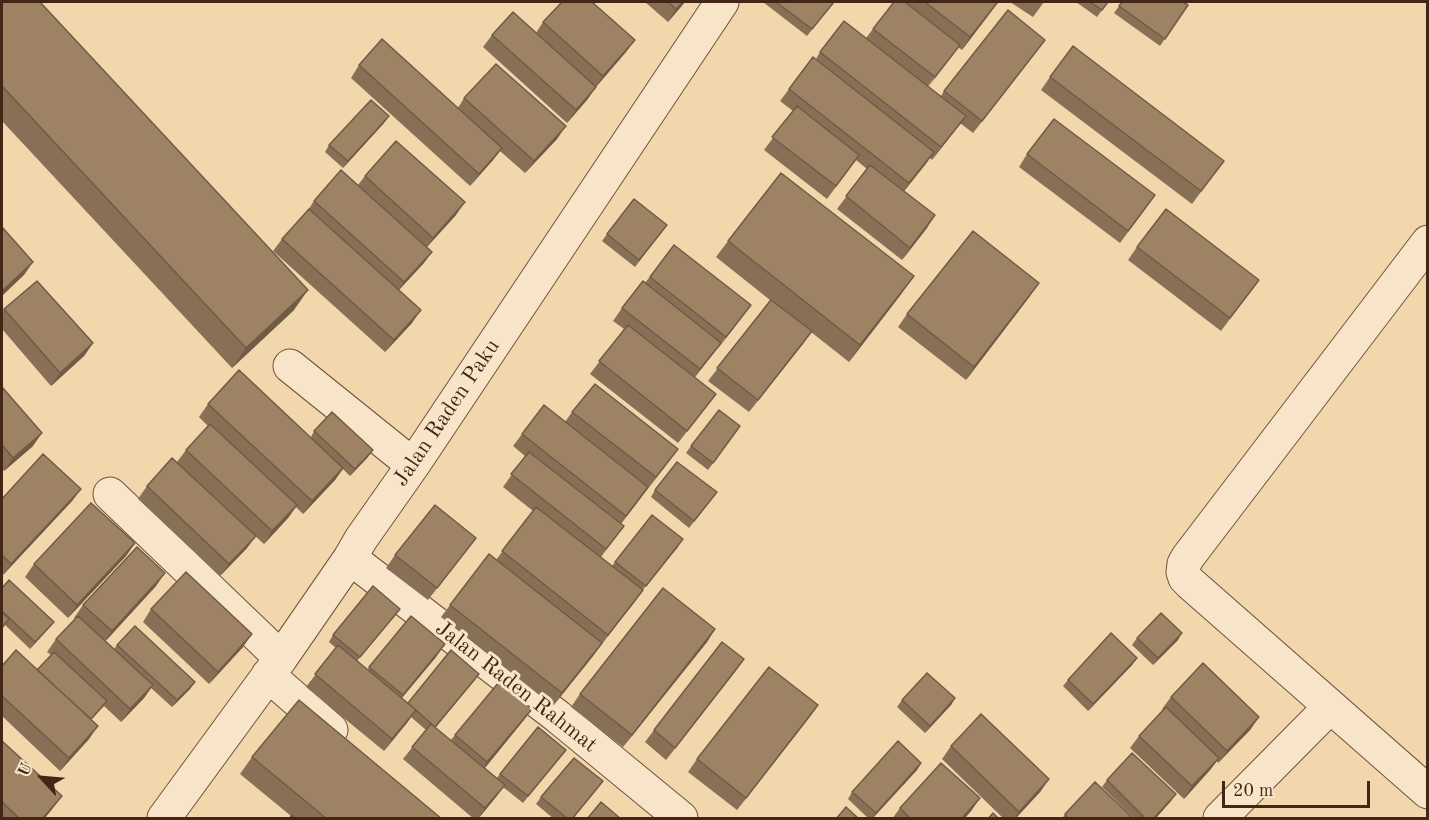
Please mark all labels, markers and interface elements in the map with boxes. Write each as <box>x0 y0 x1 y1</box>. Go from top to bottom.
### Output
street label: Jalan Raden Paku <box>388 334 506 492</box>
street label: Jalan Raden Rahmat <box>430 615 602 759</box>
north arrow <box>12 748 72 808</box>
text: U <box>16 761 36 779</box>
scale bar <box>1225 769 1374 807</box>
text: 20 m <box>1233 782 1273 800</box>

